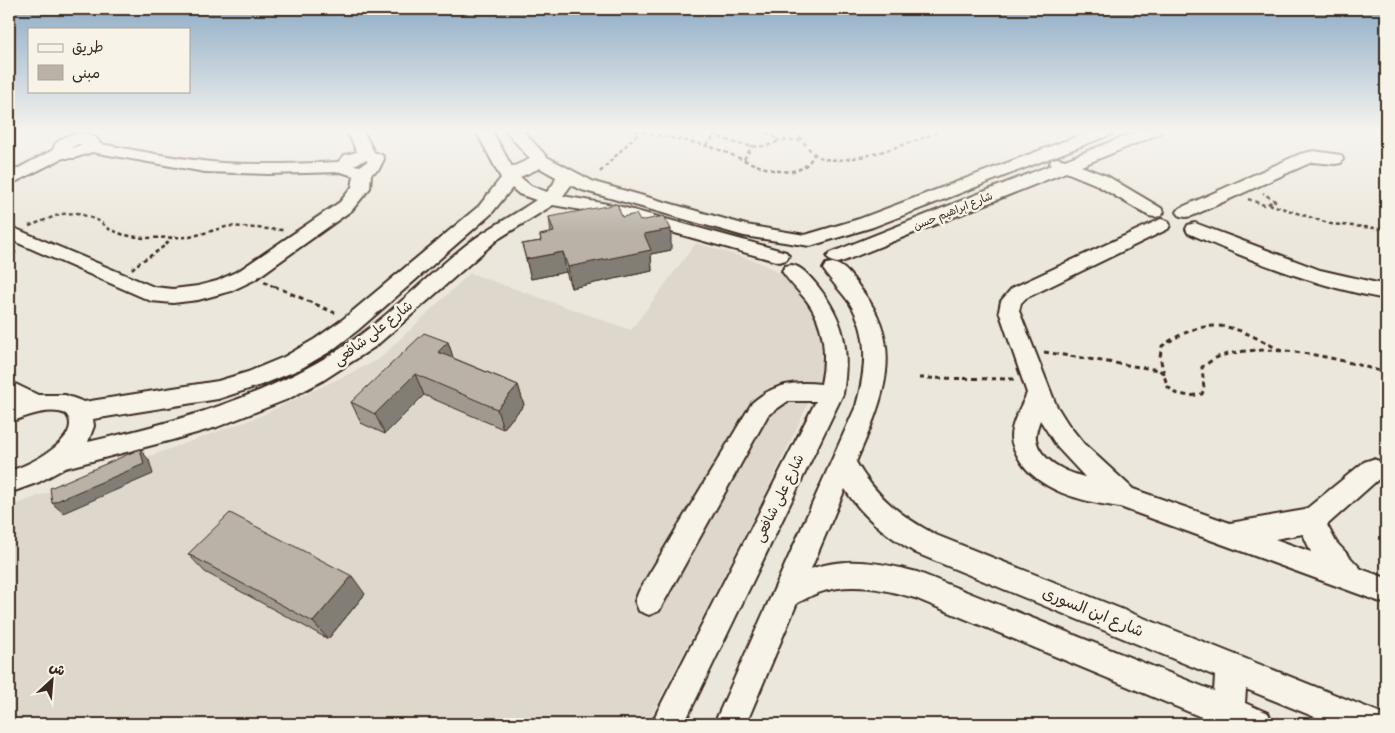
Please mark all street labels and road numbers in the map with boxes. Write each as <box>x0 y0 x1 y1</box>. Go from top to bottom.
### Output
street label: شارع ابراهيم حسن <box>911 189 995 235</box>
street label: شارع على شافعى <box>330 297 417 370</box>
street label: شارع على شافعى <box>750 451 809 545</box>
street label: شارع ابن السورى <box>1039 583 1147 642</box>

